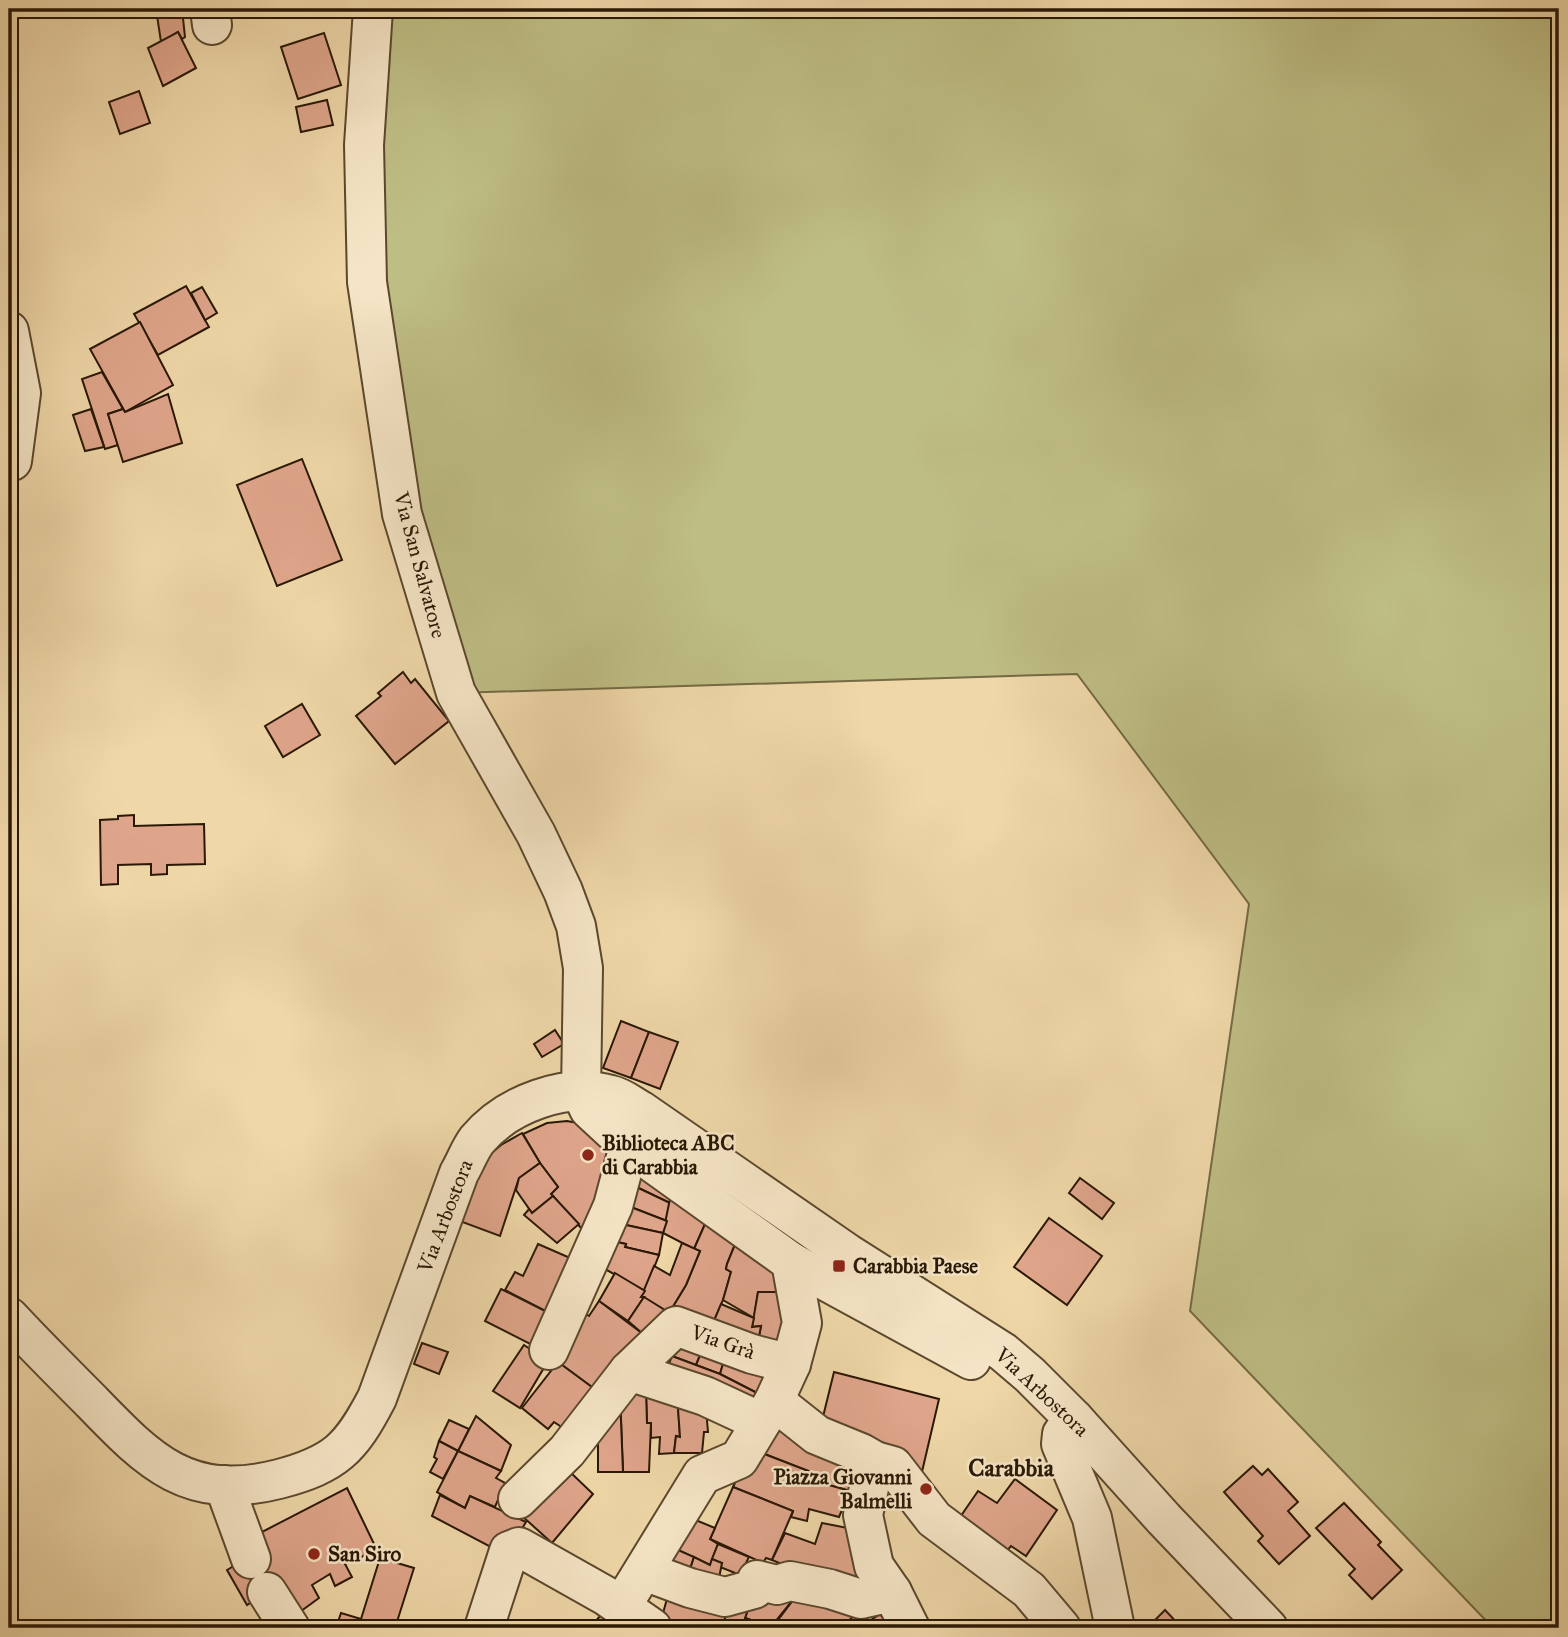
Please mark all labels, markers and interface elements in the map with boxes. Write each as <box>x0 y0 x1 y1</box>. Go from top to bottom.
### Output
street label: Via San Salvatore <box>388 488 452 641</box>
place label: Biblioteca ABC di Carabbia <box>602 1130 734 1180</box>
marker: Biblioteca ABC di Carabbia <box>580 1147 596 1163</box>
street label: Via Arbostora <box>411 1156 479 1277</box>
place label: Carabbia Paese <box>853 1253 978 1279</box>
marker: Carabbia Paese <box>831 1258 847 1274</box>
street label: Via Grà <box>687 1319 758 1365</box>
street label: Via Arbostora <box>989 1341 1095 1442</box>
district label: Carabbia <box>968 1453 1055 1483</box>
place label: Piazza Giovanni Balmelli <box>774 1464 912 1514</box>
marker: Piazza Giovanni Balmelli <box>918 1481 934 1497</box>
place label: San Siro <box>328 1541 401 1567</box>
marker: San Siro <box>306 1546 322 1562</box>

